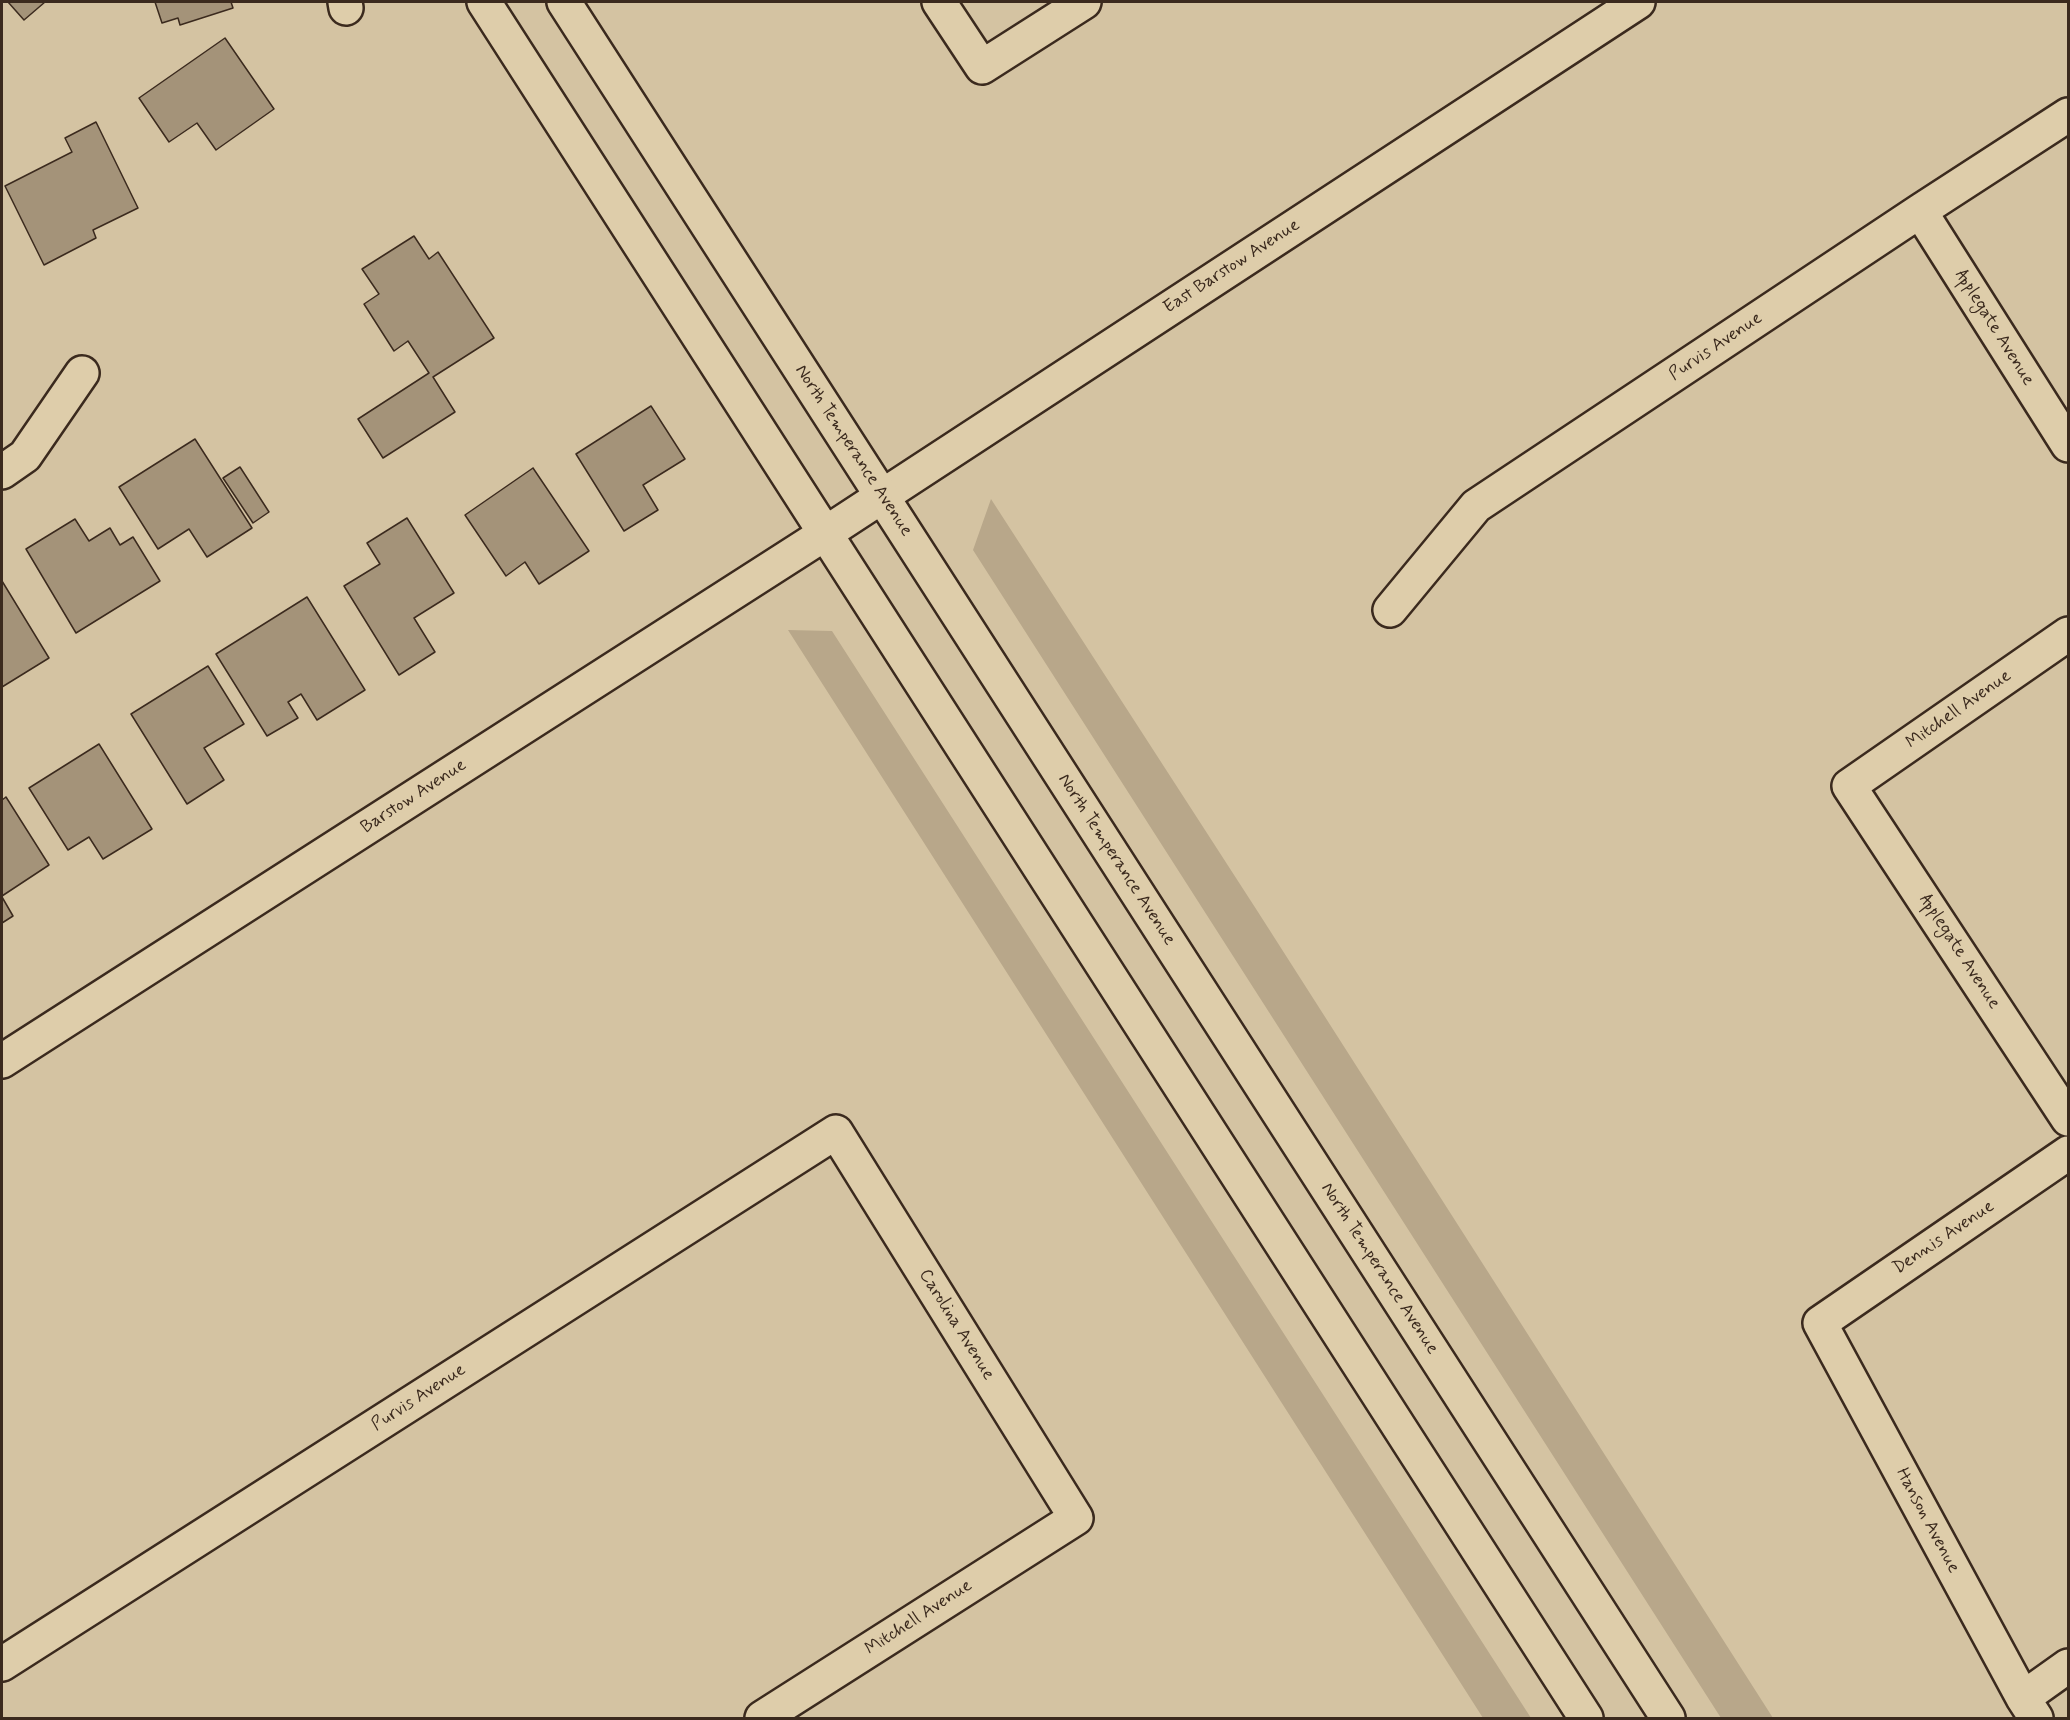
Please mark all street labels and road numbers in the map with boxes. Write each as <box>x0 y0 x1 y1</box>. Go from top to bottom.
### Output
street label: East Barstow Avenue <box>1160 215 1304 319</box>
street label: Applegate Avenue <box>1950 266 2038 390</box>
street label: Purvis Avenue <box>1665 308 1767 386</box>
street label: North Temperance Avenue <box>789 361 917 541</box>
street label: Mitchell Avenue <box>1902 666 2016 754</box>
street label: Barstow Avenue <box>357 755 471 839</box>
street label: North Temperance Avenue <box>1052 770 1180 950</box>
street label: Applegate Avenue <box>1914 890 2004 1014</box>
street label: North Temperance Avenue <box>1315 1179 1443 1359</box>
street label: Dennis Avenue <box>1889 1196 1999 1280</box>
street label: Carolina Avenue <box>913 1266 999 1384</box>
street label: Purvis Avenue <box>368 1360 470 1436</box>
street label: Hanson Avenue <box>1890 1465 1964 1577</box>
street label: Mitchell Avenue <box>861 1575 977 1661</box>

